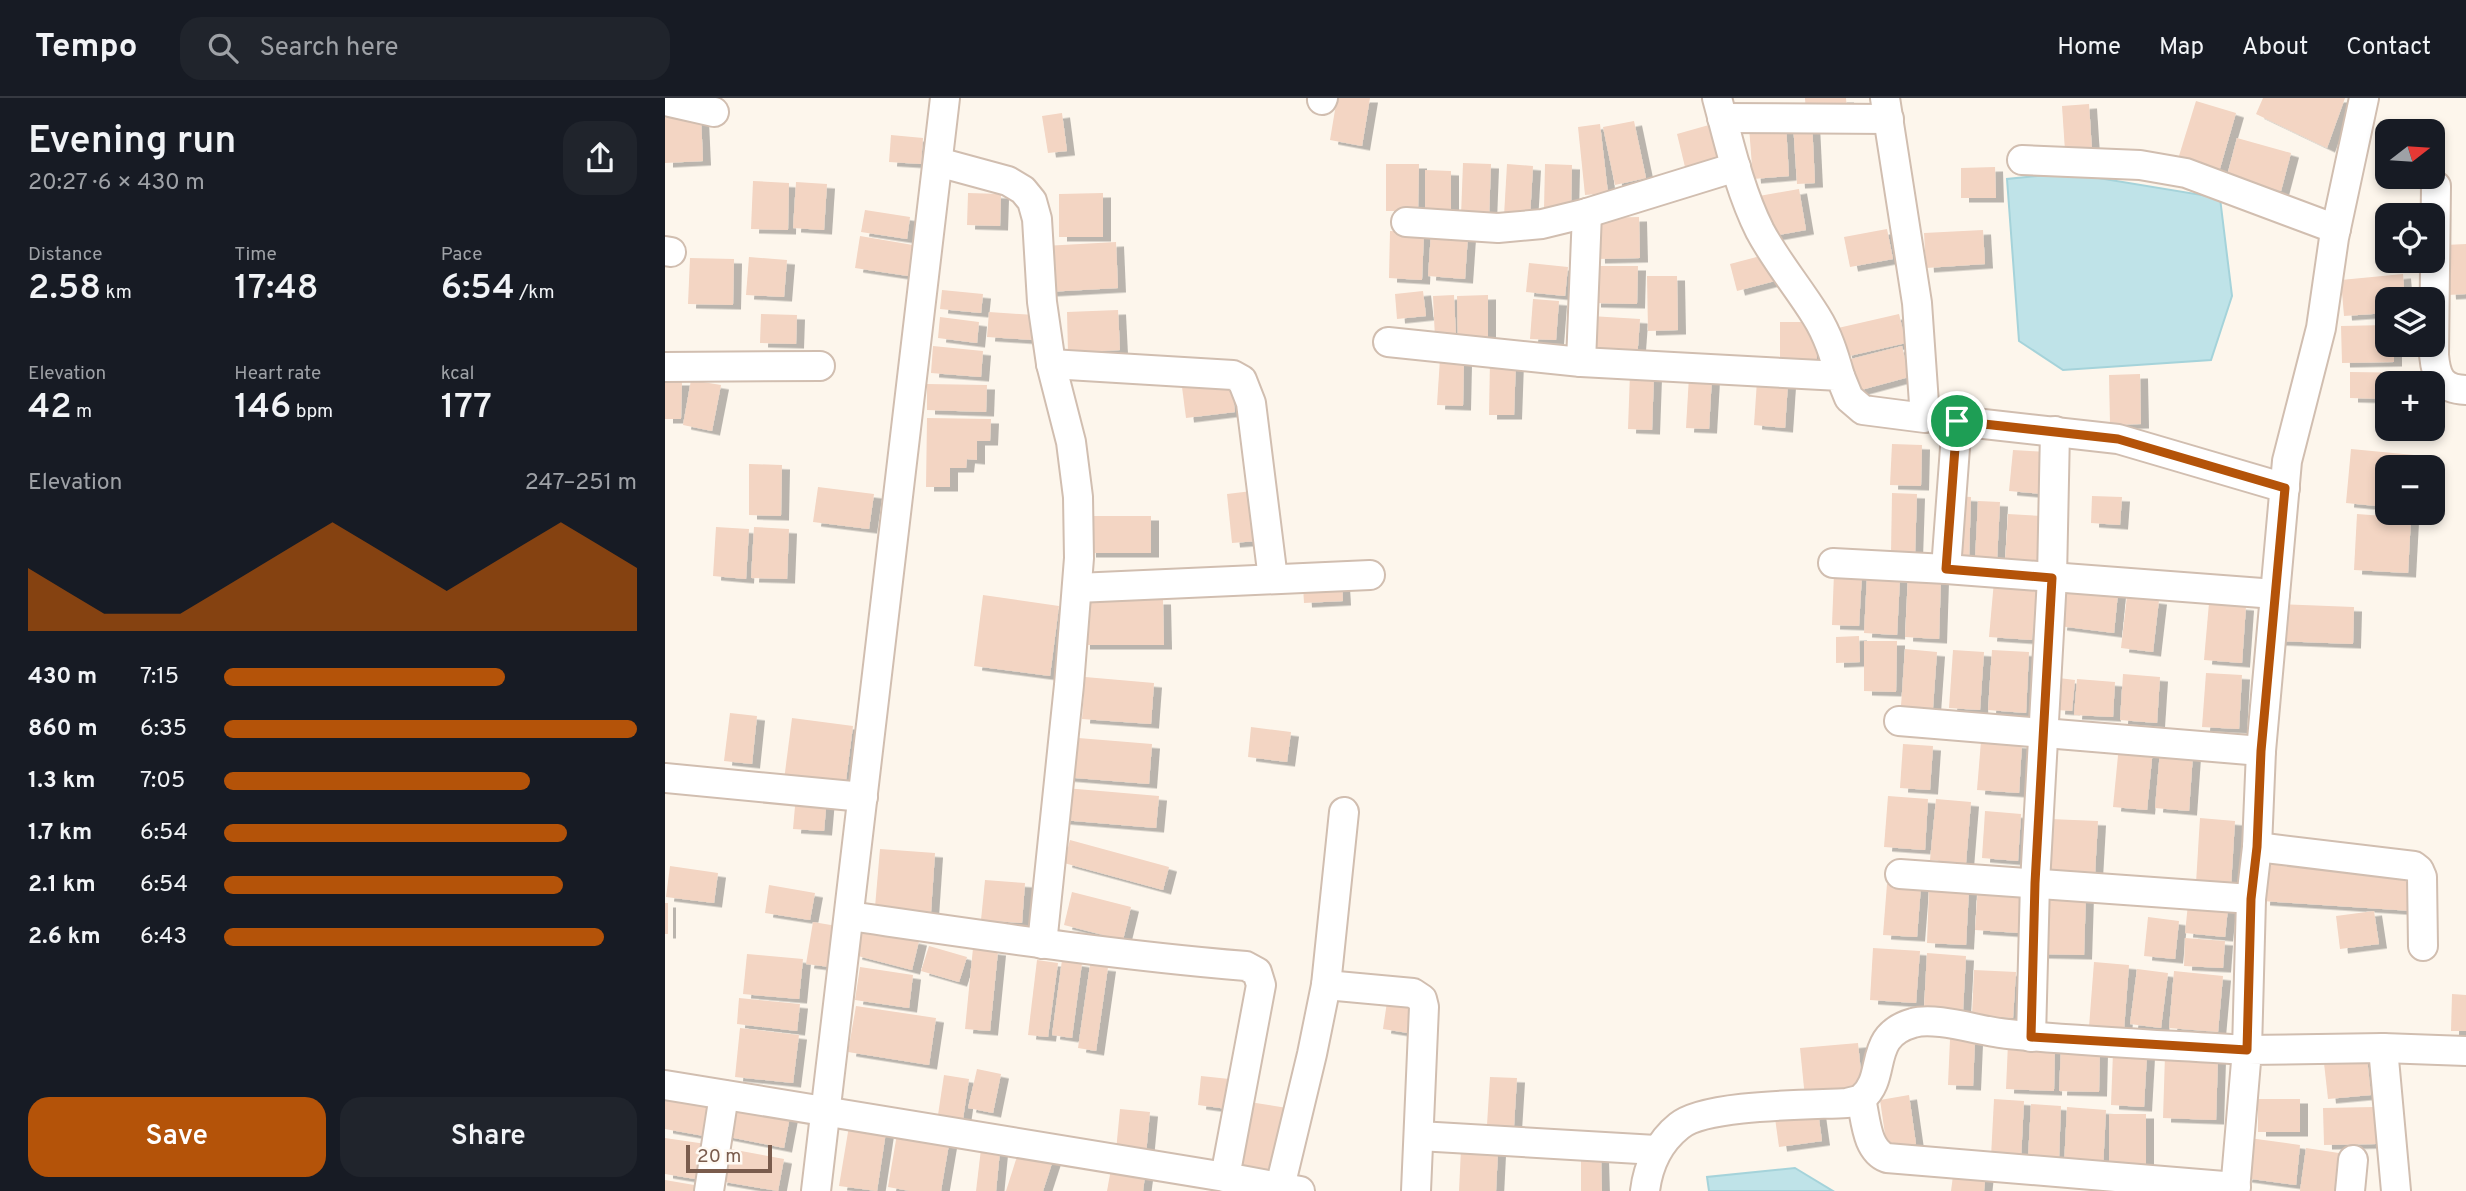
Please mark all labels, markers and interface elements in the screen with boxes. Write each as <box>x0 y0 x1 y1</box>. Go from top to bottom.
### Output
search box <box>180 17 670 80</box>
text: Tempo <box>35 27 138 69</box>
icon: search <box>204 29 242 67</box>
text: Search here <box>260 32 398 65</box>
text: Home <box>2057 33 2121 63</box>
text: Map <box>2159 33 2204 63</box>
text: About <box>2242 33 2308 63</box>
text: Contact <box>2346 33 2431 63</box>
text: Evening run <box>28 118 236 167</box>
north arrow <box>2375 119 2445 189</box>
map controls <box>2375 119 2445 525</box>
button: share <box>563 121 637 195</box>
text: 20:27 · 6 × 430 m <box>28 169 205 198</box>
button: locate <box>2375 203 2445 273</box>
text: Distance <box>28 243 103 267</box>
text: Time <box>234 243 277 267</box>
text: Pace <box>441 243 482 267</box>
text: 2.58 <box>28 267 101 311</box>
text: 17:48 <box>234 267 318 311</box>
text: 6:54 <box>441 267 515 311</box>
text: km <box>101 281 132 305</box>
text: /km <box>515 281 555 305</box>
button: layers <box>2375 287 2445 357</box>
text: Elevation <box>28 362 106 386</box>
text: Heart rate <box>234 362 321 386</box>
text: kcal <box>441 362 474 386</box>
button: + <box>2375 371 2445 441</box>
text: 42 <box>28 386 72 430</box>
text: 146 <box>234 386 291 430</box>
text: 177 <box>441 386 492 430</box>
pin <box>1927 391 1987 451</box>
text: m <box>72 400 92 424</box>
text: bpm <box>291 400 333 424</box>
icon: arrive <box>1938 402 1976 440</box>
button: − <box>2375 455 2445 525</box>
text: Elevation <box>28 469 123 498</box>
text: 247–251 m <box>525 469 637 498</box>
text: 430 m <box>28 663 97 692</box>
text: 7:15 <box>140 663 179 692</box>
text: 860 m <box>28 715 98 744</box>
text: 6:35 <box>140 715 187 744</box>
text: 1.3 km <box>28 767 95 796</box>
text: 7:05 <box>140 767 185 796</box>
text: 1.7 km <box>28 819 92 848</box>
text: 6:54 <box>140 819 188 848</box>
text: 2.1 km <box>28 871 96 900</box>
text: 6:54 <box>140 871 188 900</box>
text: 2.6 km <box>28 923 101 952</box>
text: 6:43 <box>140 923 187 952</box>
button: Save <box>28 1097 326 1177</box>
button: Share <box>340 1097 637 1177</box>
scale bar <box>686 1142 772 1174</box>
text: 20 m <box>697 1145 741 1169</box>

